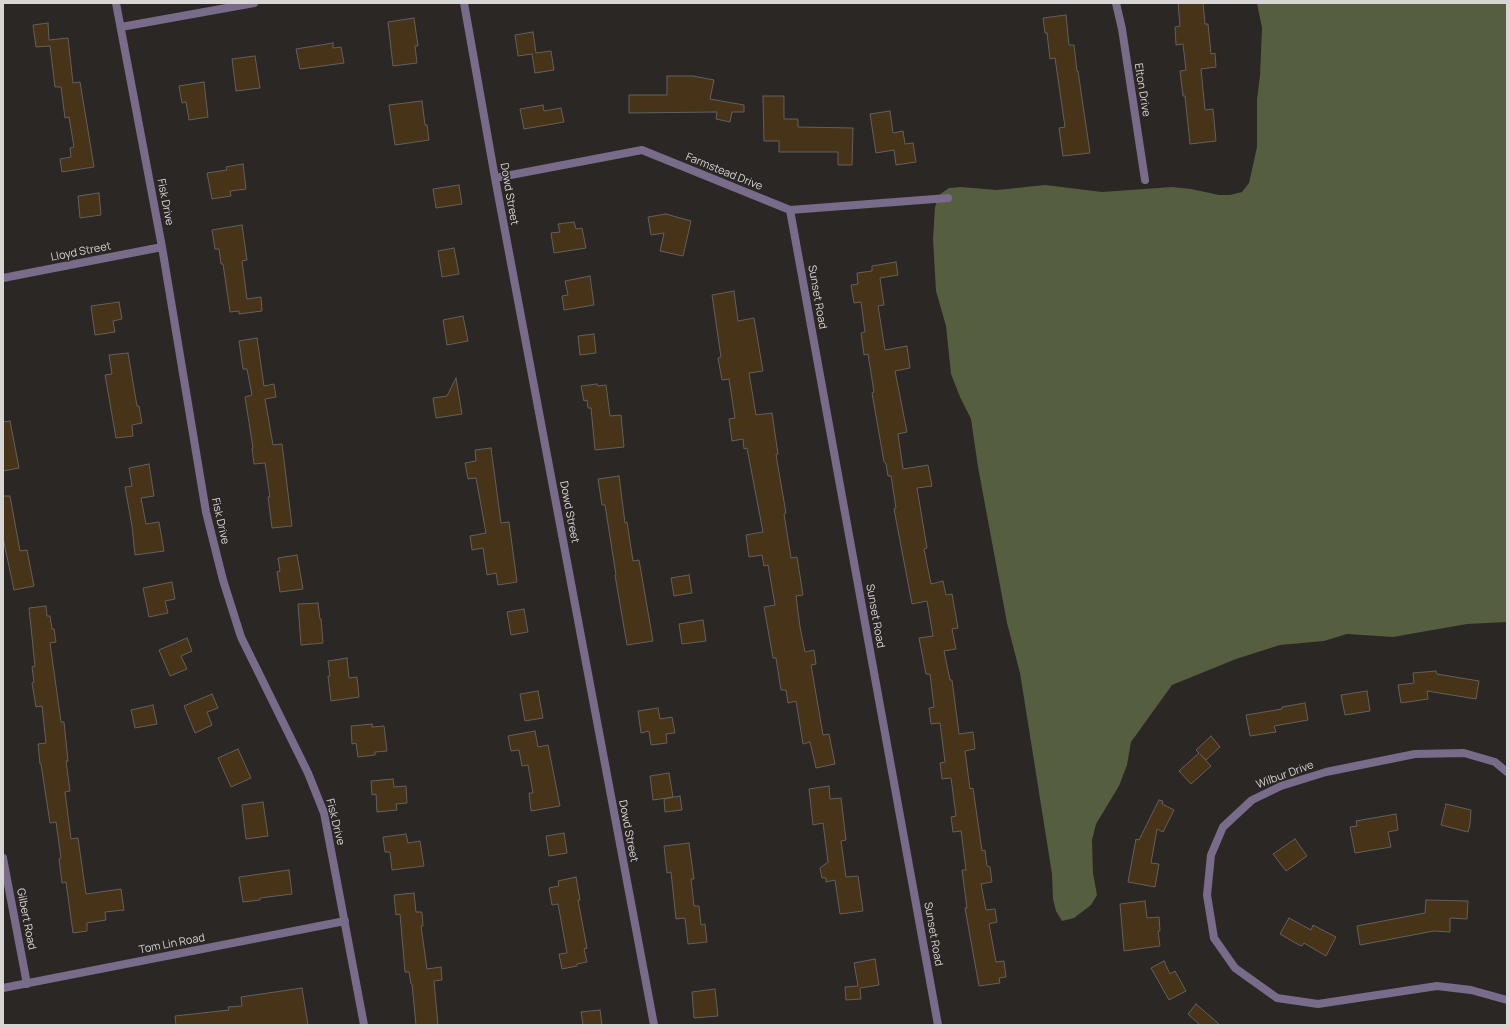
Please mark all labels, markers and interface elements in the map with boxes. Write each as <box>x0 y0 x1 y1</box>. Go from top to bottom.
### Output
street label: Elton Drive <box>1131 62 1153 118</box>
street label: Farmstead Drive <box>684 151 764 193</box>
street label: Dowd Street <box>497 162 521 226</box>
street label: Fisk Drive <box>154 178 176 226</box>
street label: Lloyd Street <box>50 240 112 264</box>
street label: Sunset Road <box>805 264 829 330</box>
street label: Dowd Street <box>557 480 581 544</box>
street label: Fisk Drive <box>208 496 232 546</box>
street label: Sunset Road <box>863 583 887 649</box>
street label: Wilbur Drive <box>1254 759 1316 791</box>
street label: Fisk Drive <box>323 797 347 847</box>
street label: Dowd Street <box>616 799 640 863</box>
street label: Gilbert Road <box>14 887 38 951</box>
street label: Sunset Road <box>921 901 945 967</box>
street label: Tom Lin Road <box>138 931 206 957</box>

